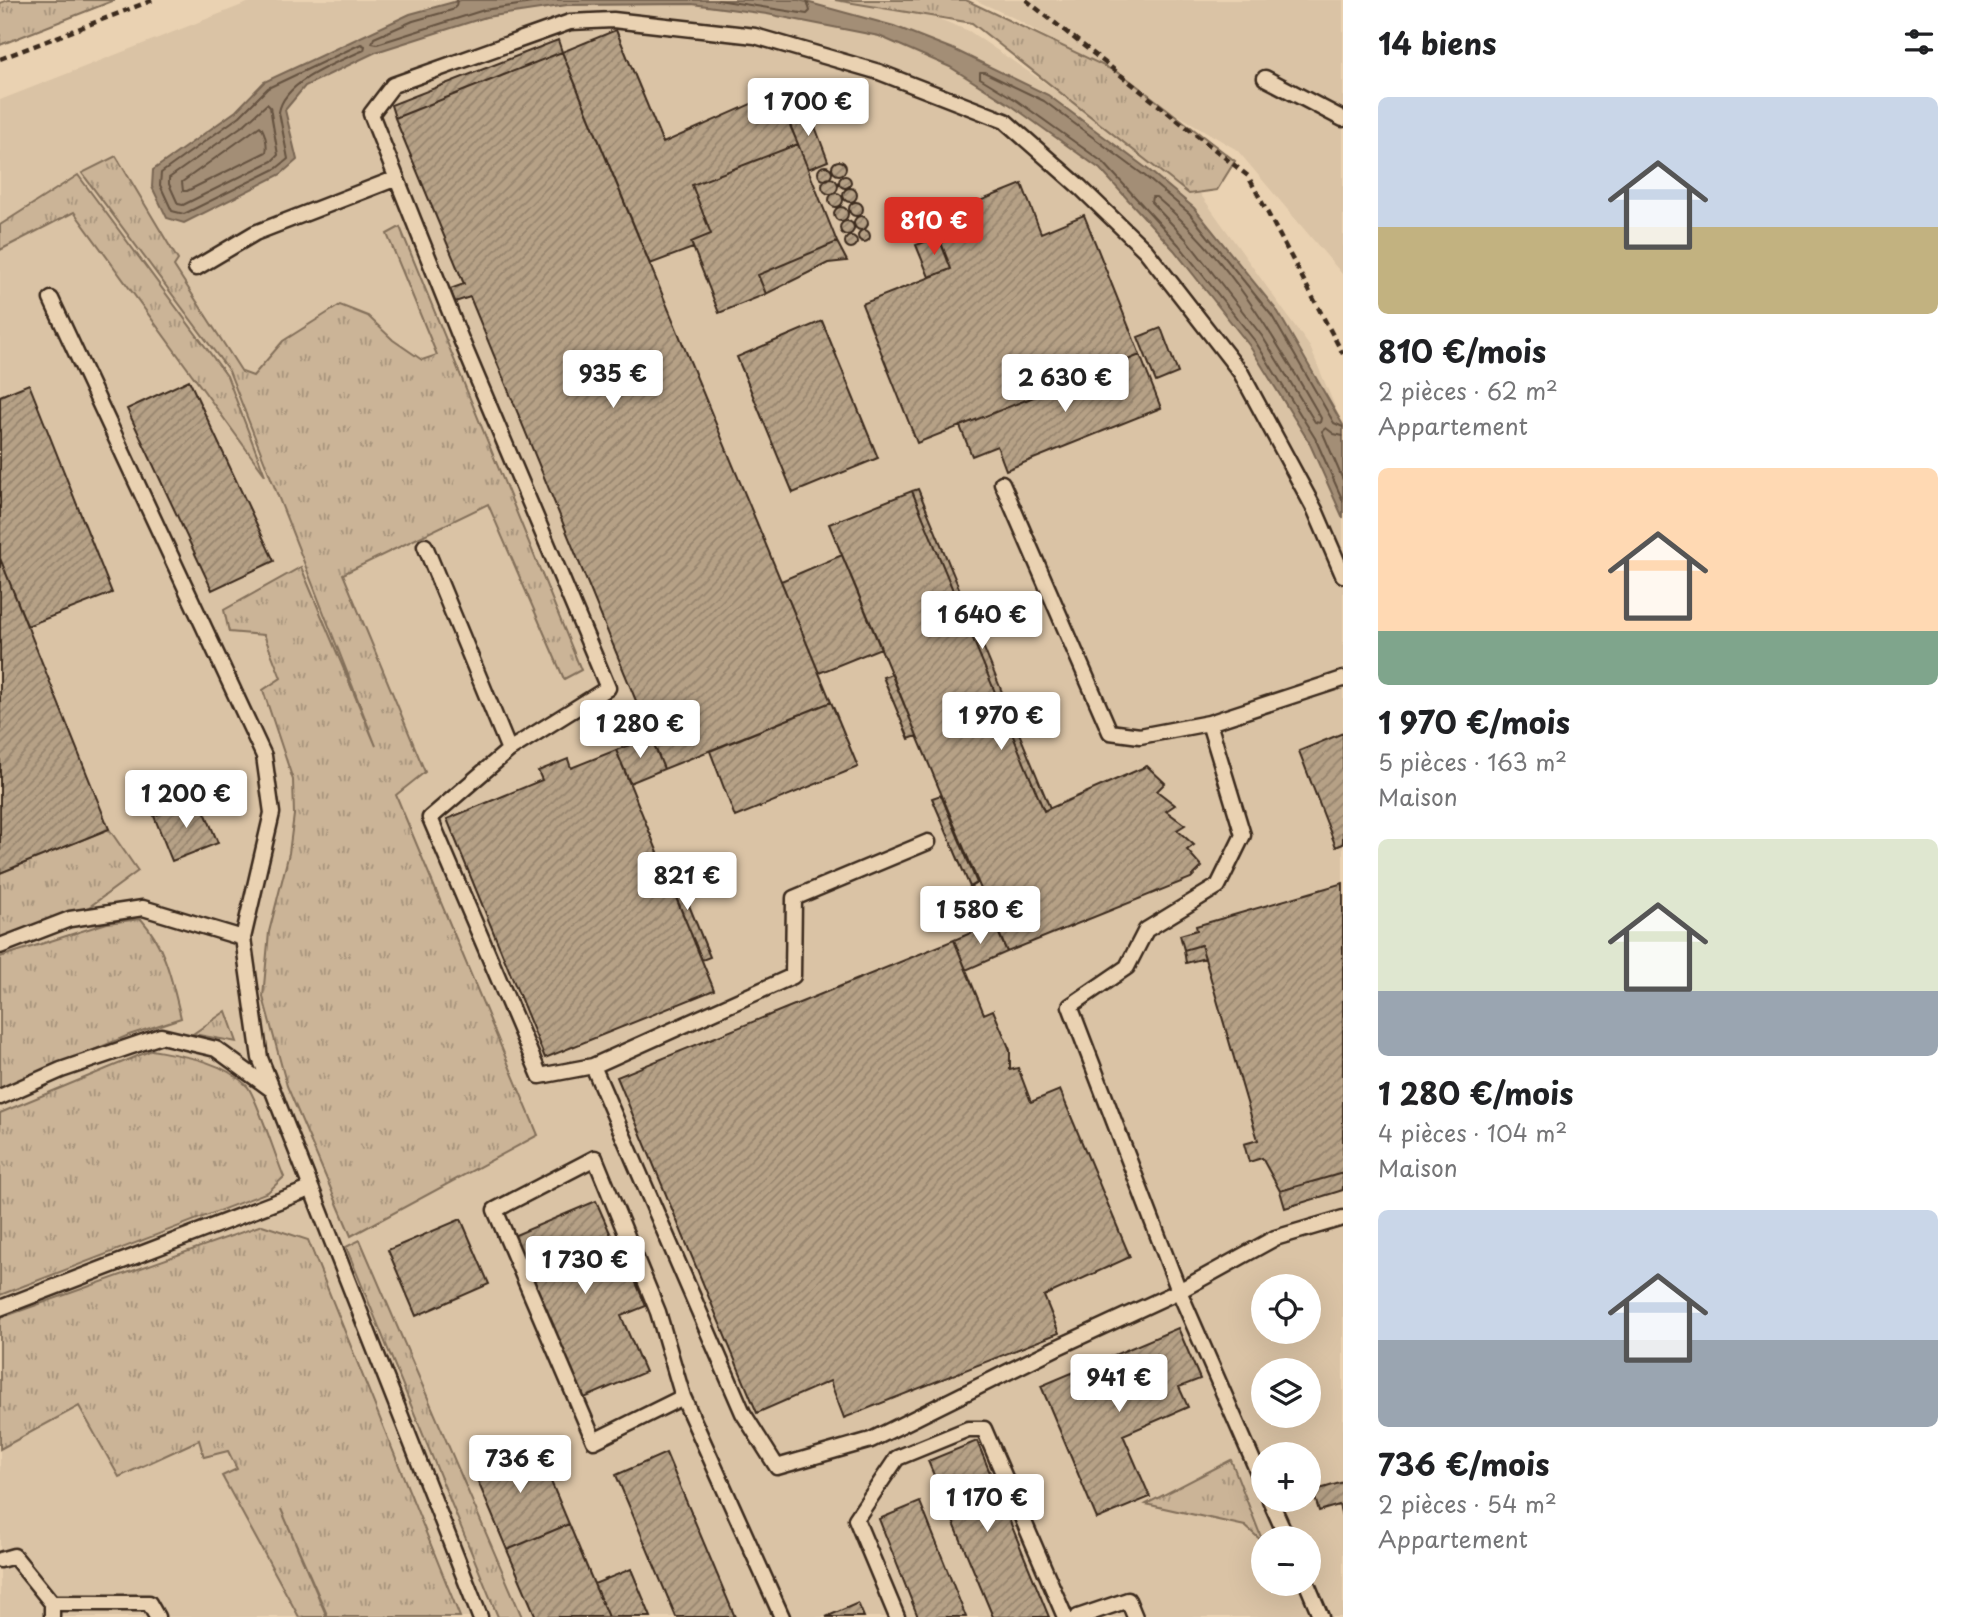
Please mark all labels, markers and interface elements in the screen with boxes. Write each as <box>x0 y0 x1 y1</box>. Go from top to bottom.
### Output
text: 14 biens <box>1378 20 1497 65</box>
icon: filters <box>1900 23 1938 61</box>
pin: 1 700 € <box>743 78 873 138</box>
text: 1 700 € <box>764 83 852 118</box>
icon: home <box>1595 142 1721 268</box>
pin: 810 € <box>885 198 983 257</box>
text: 810 € <box>900 202 968 237</box>
text: 810 €/mois <box>1378 328 1546 373</box>
pin: 935 € <box>564 350 662 410</box>
pin: 2 630 € <box>1000 354 1130 414</box>
text: 935 € <box>579 355 647 390</box>
text: 2 630 € <box>1018 359 1112 394</box>
text: 2 pièces · 62 m² <box>1378 373 1558 408</box>
text: Appartement <box>1378 408 1528 443</box>
icon: home <box>1595 513 1721 639</box>
pin: 1 640 € <box>917 592 1047 651</box>
text: 1 640 € <box>937 596 1027 631</box>
pin: 1 970 € <box>936 692 1066 752</box>
text: 1 970 € <box>958 697 1044 732</box>
text: 1 970 €/mois <box>1378 699 1570 744</box>
pin: 1 280 € <box>575 700 705 760</box>
text: 1 280 € <box>596 705 684 740</box>
text: 5 pièces · 163 m² <box>1378 744 1567 779</box>
pin: 1 200 € <box>121 770 251 830</box>
text: 1 200 € <box>141 775 231 810</box>
text: Maison <box>1378 779 1458 814</box>
pin: 821 € <box>638 852 736 912</box>
text: 821 € <box>654 857 720 892</box>
icon: home <box>1595 884 1721 1010</box>
pin: 1 580 € <box>915 886 1045 946</box>
text: 1 580 € <box>936 891 1024 926</box>
text: 1 280 €/mois <box>1378 1070 1573 1115</box>
text: 4 pièces · 104 m² <box>1378 1115 1567 1150</box>
text: Maison <box>1378 1150 1458 1185</box>
pin: 1 730 € <box>520 1236 650 1296</box>
text: 1 730 € <box>542 1241 628 1276</box>
icon: home <box>1595 1255 1721 1381</box>
map controls <box>1251 1274 1321 1596</box>
button: locate <box>1251 1274 1321 1344</box>
pin: 941 € <box>1070 1354 1168 1414</box>
button: layers <box>1251 1358 1321 1428</box>
text: 941 € <box>1086 1359 1152 1394</box>
pin: 736 € <box>471 1436 569 1495</box>
text: 736 € <box>485 1440 555 1475</box>
text: 736 €/mois <box>1378 1441 1549 1486</box>
button: + <box>1251 1442 1321 1512</box>
pin: 1 170 € <box>922 1474 1052 1534</box>
text: 1 170 € <box>946 1479 1028 1514</box>
text: 2 pièces · 54 m² <box>1378 1486 1557 1521</box>
text: Appartement <box>1378 1521 1528 1556</box>
button: − <box>1251 1526 1321 1596</box>

